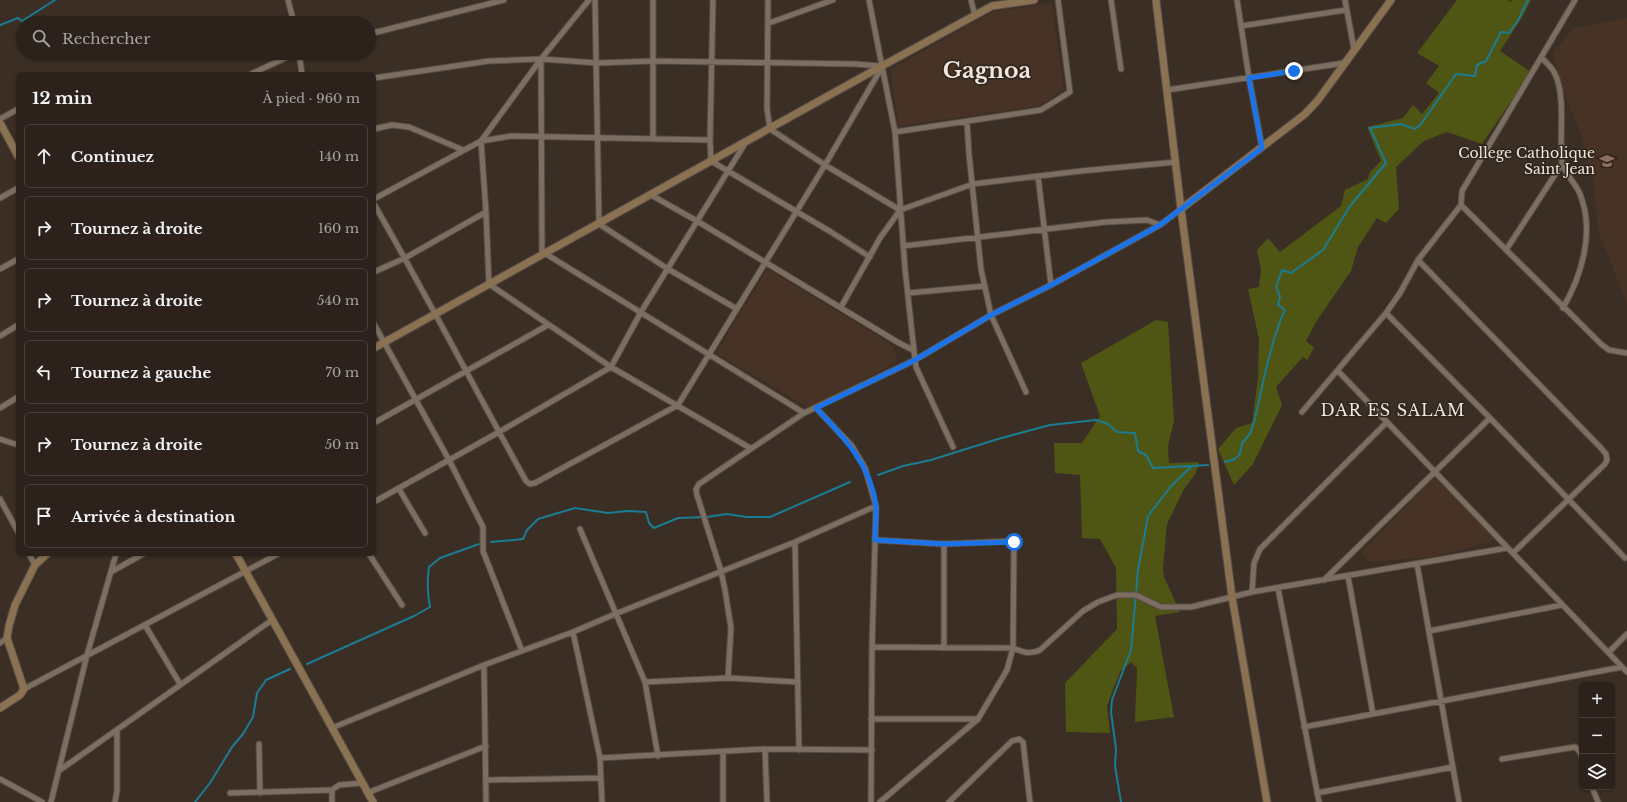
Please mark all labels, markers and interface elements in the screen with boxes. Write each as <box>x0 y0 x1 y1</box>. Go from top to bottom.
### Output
search box <box>16 16 376 60</box>
icon: search <box>30 27 52 49</box>
text: Rechercher <box>62 29 150 48</box>
district label: Gagnoa <box>943 57 1032 84</box>
route end <box>1285 62 1303 80</box>
text: 12 min <box>32 88 92 109</box>
text: À pied · 960 m <box>262 90 360 107</box>
place label: College Catholique Saint Jean <box>1458 144 1595 178</box>
icon: ahead <box>33 145 55 167</box>
text: Continuez <box>71 147 154 166</box>
text: 140 m <box>319 148 359 165</box>
school or university icon: College Catholique Saint Jean <box>1598 152 1616 170</box>
icon: right <box>33 217 55 239</box>
text: Tournez à droite <box>71 219 203 238</box>
text: 160 m <box>318 220 359 237</box>
icon: right <box>33 289 55 311</box>
text: Tournez à droite <box>71 291 203 310</box>
text: 540 m <box>317 292 359 309</box>
icon: left <box>33 361 55 383</box>
text: Tournez à gauche <box>71 363 211 382</box>
text: 70 m <box>326 364 359 381</box>
district label: DAR ES SALAM <box>1320 400 1466 420</box>
icon: right <box>33 433 55 455</box>
text: Tournez à droite <box>71 435 203 454</box>
text: 50 m <box>325 436 359 453</box>
icon: arrive <box>33 505 55 527</box>
text: Arrivée à destination <box>71 507 235 526</box>
route start <box>1005 533 1023 551</box>
map controls <box>1579 682 1615 790</box>
button: + <box>1579 682 1615 718</box>
button: − <box>1579 718 1615 754</box>
button: layers <box>1579 754 1615 790</box>

